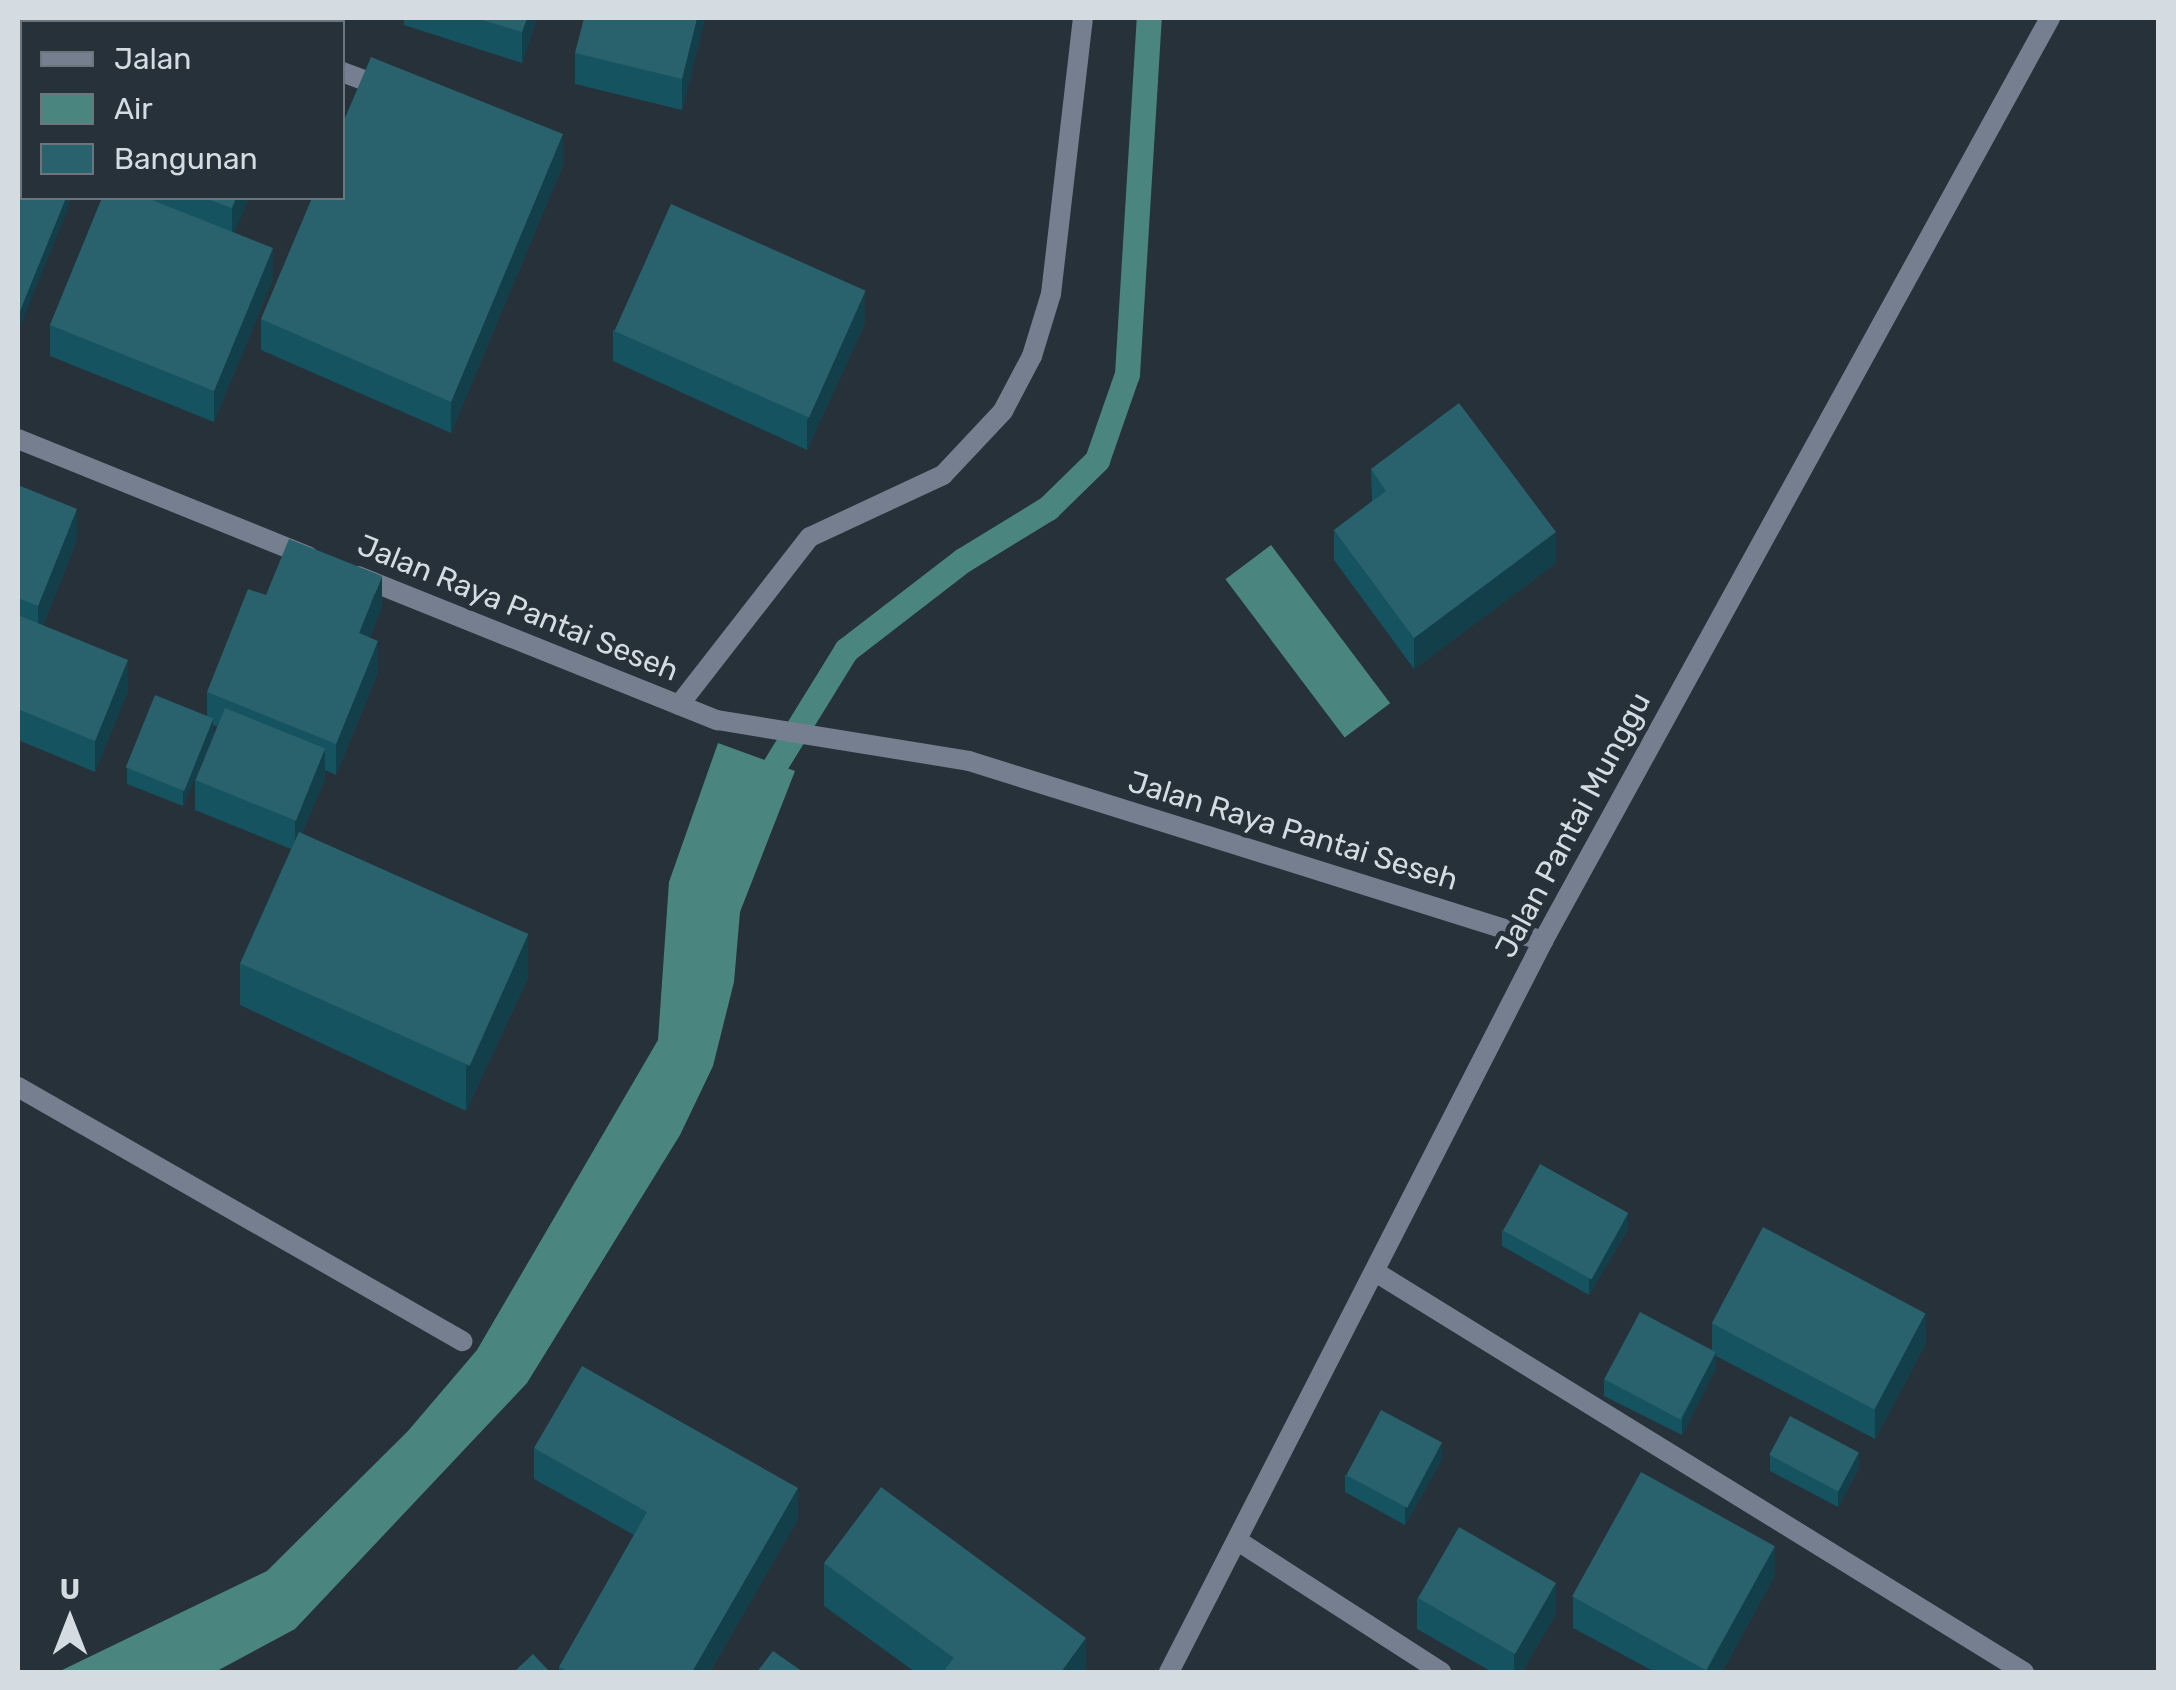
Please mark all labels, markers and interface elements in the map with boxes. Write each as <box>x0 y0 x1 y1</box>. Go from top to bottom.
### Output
legend <box>20 20 345 200</box>
text: Jalan <box>114 41 192 77</box>
text: Air <box>114 91 153 127</box>
text: Bangunan <box>114 141 258 177</box>
street label: Jalan Raya Pantai Seseh <box>352 527 684 689</box>
street label: Jalan Pantai Munggu <box>1488 686 1658 964</box>
street label: Jalan Raya Pantai Seseh <box>1124 764 1462 898</box>
north arrow <box>20 1570 120 1670</box>
text: U <box>60 1573 80 1606</box>

